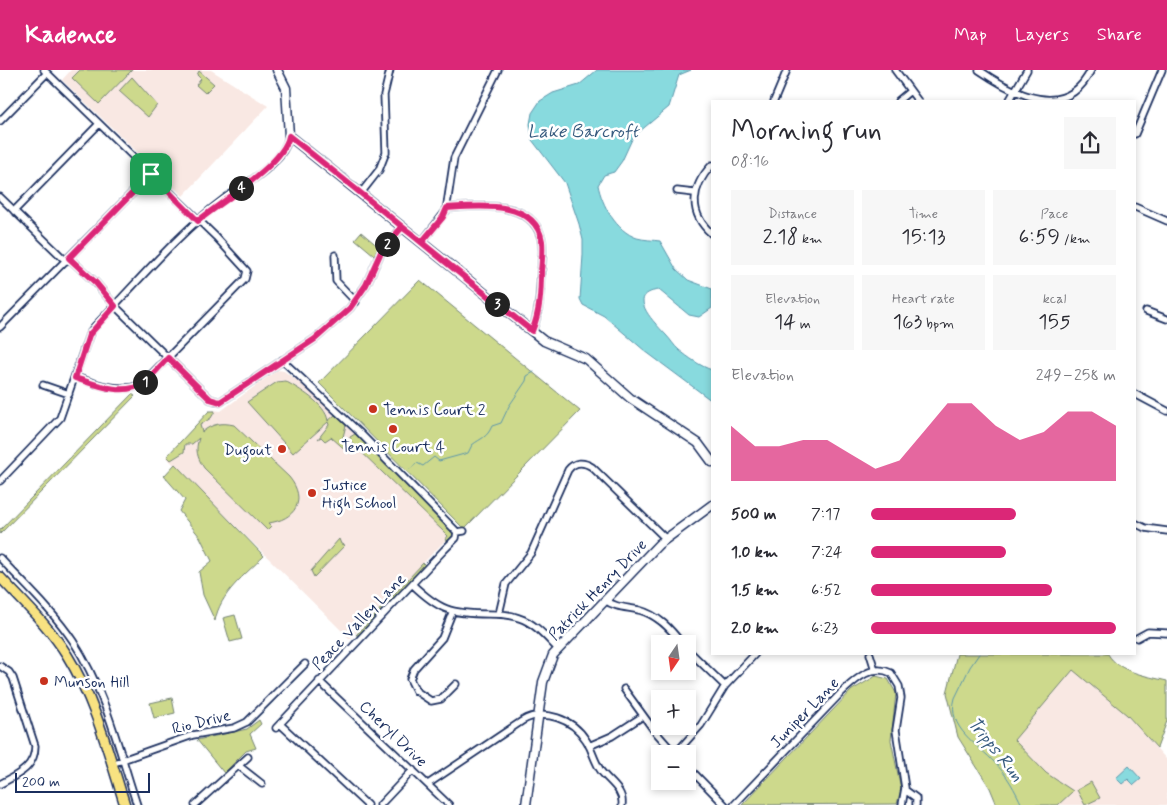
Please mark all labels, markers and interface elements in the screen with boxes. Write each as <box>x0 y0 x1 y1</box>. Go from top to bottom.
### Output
text: Kadence <box>25 20 116 51</box>
text: Map <box>954 23 987 47</box>
text: Layers <box>1015 23 1069 47</box>
text: Share <box>1097 23 1142 47</box>
text: Morning run <box>731 113 882 150</box>
button: share <box>1064 117 1116 169</box>
water label: Lake Barcroft <box>528 120 641 144</box>
text: 08:16 <box>731 151 769 172</box>
pin <box>130 153 172 195</box>
icon: arrive <box>137 160 165 188</box>
pin: 4 <box>228 176 254 200</box>
text: 4 <box>237 179 246 197</box>
text: Distance <box>768 205 817 223</box>
text: Time <box>909 205 938 223</box>
text: Pace <box>1041 205 1068 223</box>
text: 2.18 <box>763 223 798 251</box>
text: 15:13 <box>901 223 946 251</box>
text: 6:59 <box>1019 223 1060 251</box>
text: km <box>798 230 822 248</box>
text: /km <box>1060 230 1090 248</box>
pin: 2 <box>374 232 400 256</box>
text: 2 <box>384 235 391 253</box>
text: Elevation <box>765 290 820 308</box>
text: Heart rate <box>892 290 955 308</box>
text: kcal <box>1043 290 1066 308</box>
pin: 3 <box>484 292 510 316</box>
text: 3 <box>494 295 501 313</box>
text: 14 <box>774 308 796 336</box>
text: 163 <box>893 308 922 336</box>
text: 155 <box>1038 308 1071 336</box>
text: m <box>796 315 811 333</box>
text: bpm <box>922 315 954 333</box>
text: Elevation <box>731 365 794 386</box>
text: 249–258 m <box>1036 365 1116 386</box>
pin: 1 <box>132 370 158 394</box>
text: 1 <box>142 373 149 391</box>
place label: Tennis Court 2 <box>383 400 486 421</box>
marker: Tennis Court 2 <box>367 403 379 415</box>
marker: Tennis Court 4 <box>387 423 399 435</box>
place label: Tennis Court 4 <box>341 437 445 458</box>
place label: Dugout <box>224 440 272 462</box>
marker: Dugout <box>276 443 288 455</box>
place label: Justice High School <box>322 475 397 515</box>
marker: Justice High School <box>306 487 318 499</box>
text: 500 m <box>731 504 776 525</box>
text: 7:17 <box>811 504 840 525</box>
street label: Patrick Henry Drive <box>544 535 652 645</box>
text: 1.0 km <box>731 542 778 563</box>
text: 7:24 <box>811 542 843 563</box>
street label: Peace Valley Lane <box>307 569 411 675</box>
text: 1.5 km <box>731 580 779 601</box>
text: 6:52 <box>811 580 842 601</box>
text: 2.0 km <box>731 618 779 639</box>
text: 6:23 <box>811 618 838 639</box>
north arrow <box>651 635 696 680</box>
map controls <box>651 635 696 790</box>
place label: Munson Hill <box>54 672 130 693</box>
street label: Juniper Lane <box>766 673 844 753</box>
marker: Munson Hill <box>38 675 50 687</box>
button: + <box>651 690 696 735</box>
street label: Cheryl Drive <box>354 696 432 772</box>
street label: Rio Drive <box>170 705 233 740</box>
water label: Tripps Run <box>962 712 1029 787</box>
button: − <box>651 745 696 790</box>
scale bar <box>15 770 150 793</box>
text: 200 m <box>22 773 60 791</box>

